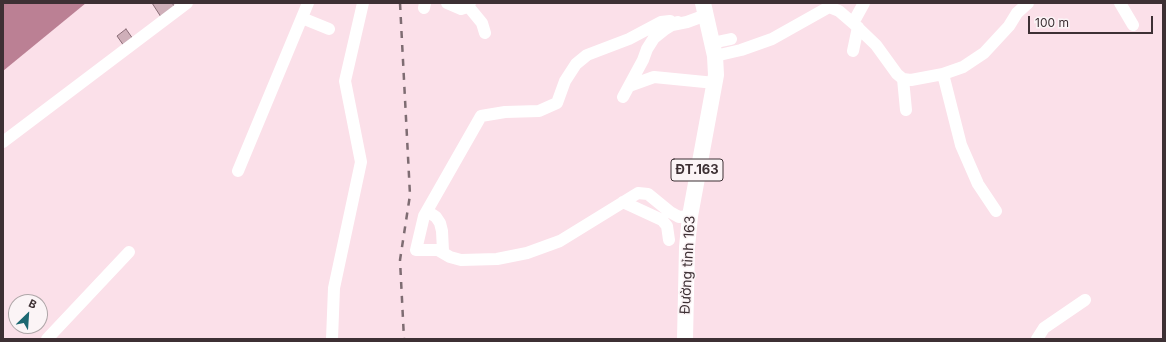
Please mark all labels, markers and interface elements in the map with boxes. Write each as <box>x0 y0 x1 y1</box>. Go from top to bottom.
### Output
scale bar <box>1030 8 1155 34</box>
text: 100 m <box>1035 15 1069 30</box>
road number: ĐT.163 <box>671 159 723 181</box>
street label: Đường tỉnh 163 <box>677 215 699 315</box>
north arrow <box>8 294 48 334</box>
text: B <box>26 296 39 312</box>

